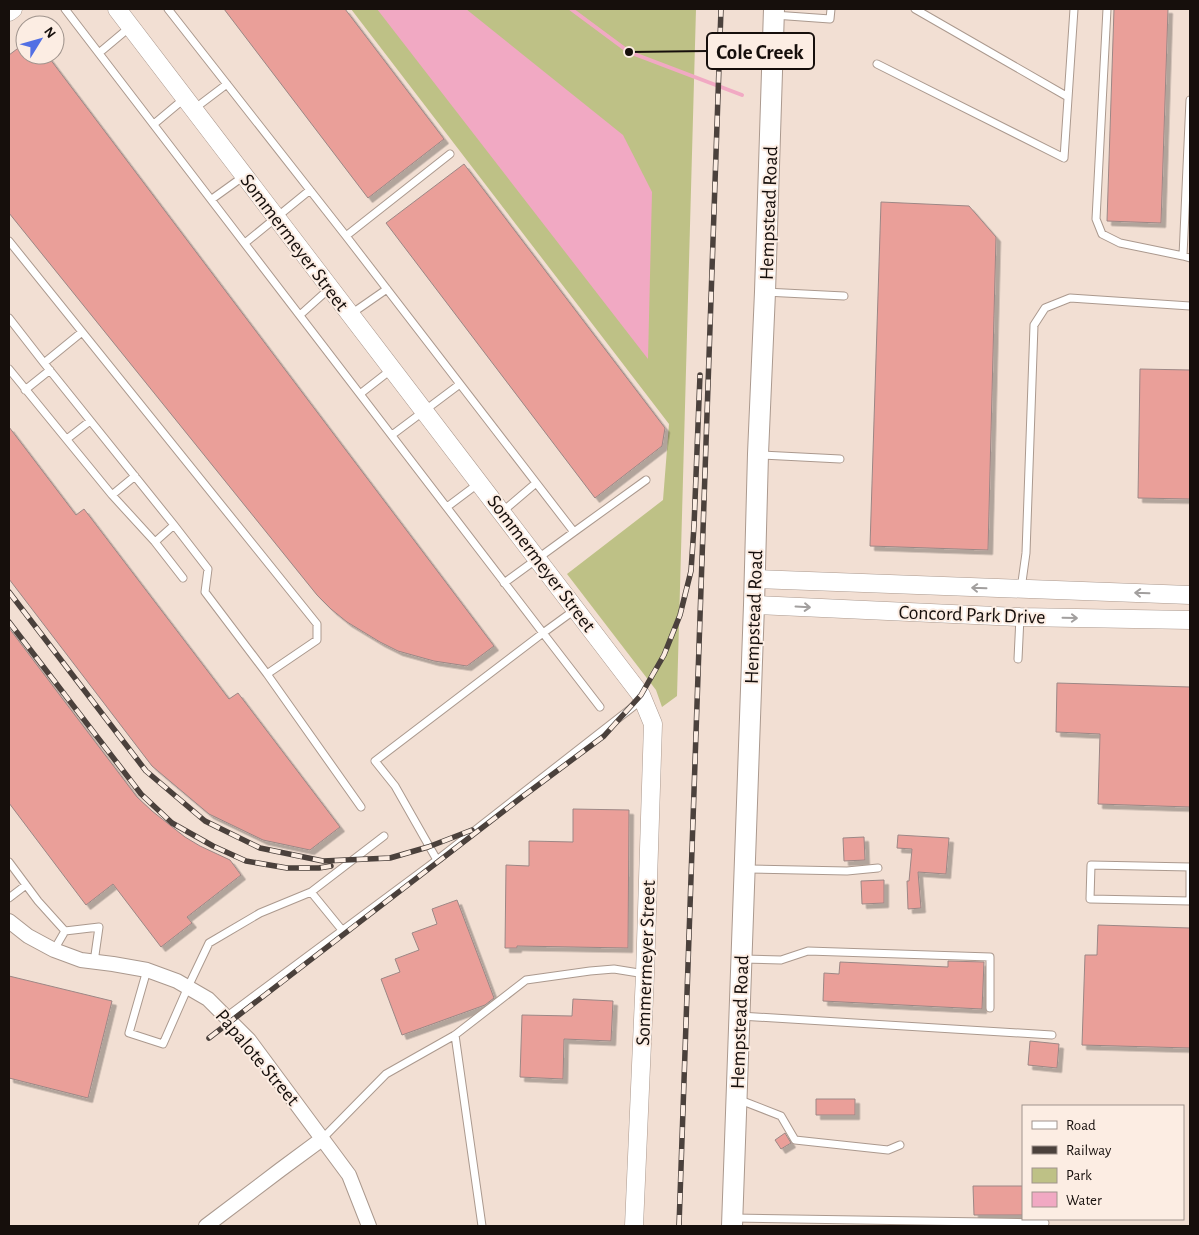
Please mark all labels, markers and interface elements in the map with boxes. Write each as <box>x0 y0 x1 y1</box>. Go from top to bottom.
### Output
north arrow <box>15 15 65 65</box>
text: N <box>41 25 58 41</box>
callout: Cole Creek <box>707 33 814 69</box>
text: Cole Creek <box>716 42 804 63</box>
street label: Hempstead Road <box>757 146 781 280</box>
street label: Sommermeyer Street <box>236 170 352 315</box>
street label: Sommermeyer Street <box>483 491 599 636</box>
street label: Hempstead Road <box>742 550 766 684</box>
one-way arrow <box>971 583 987 592</box>
one-way arrow <box>1134 589 1150 598</box>
one-way arrow <box>794 602 810 611</box>
street label: Concord Park Drive <box>898 602 1046 628</box>
one-way arrow <box>1062 613 1078 623</box>
street label: Sommermeyer Street <box>633 879 659 1046</box>
street label: Hempstead Road <box>728 955 752 1089</box>
street label: Papalote Street <box>211 1006 304 1110</box>
legend <box>1022 1105 1184 1220</box>
text: Road <box>1066 1118 1096 1133</box>
text: Railway <box>1066 1143 1112 1158</box>
text: Park <box>1066 1168 1092 1183</box>
text: Water <box>1066 1193 1102 1208</box>

